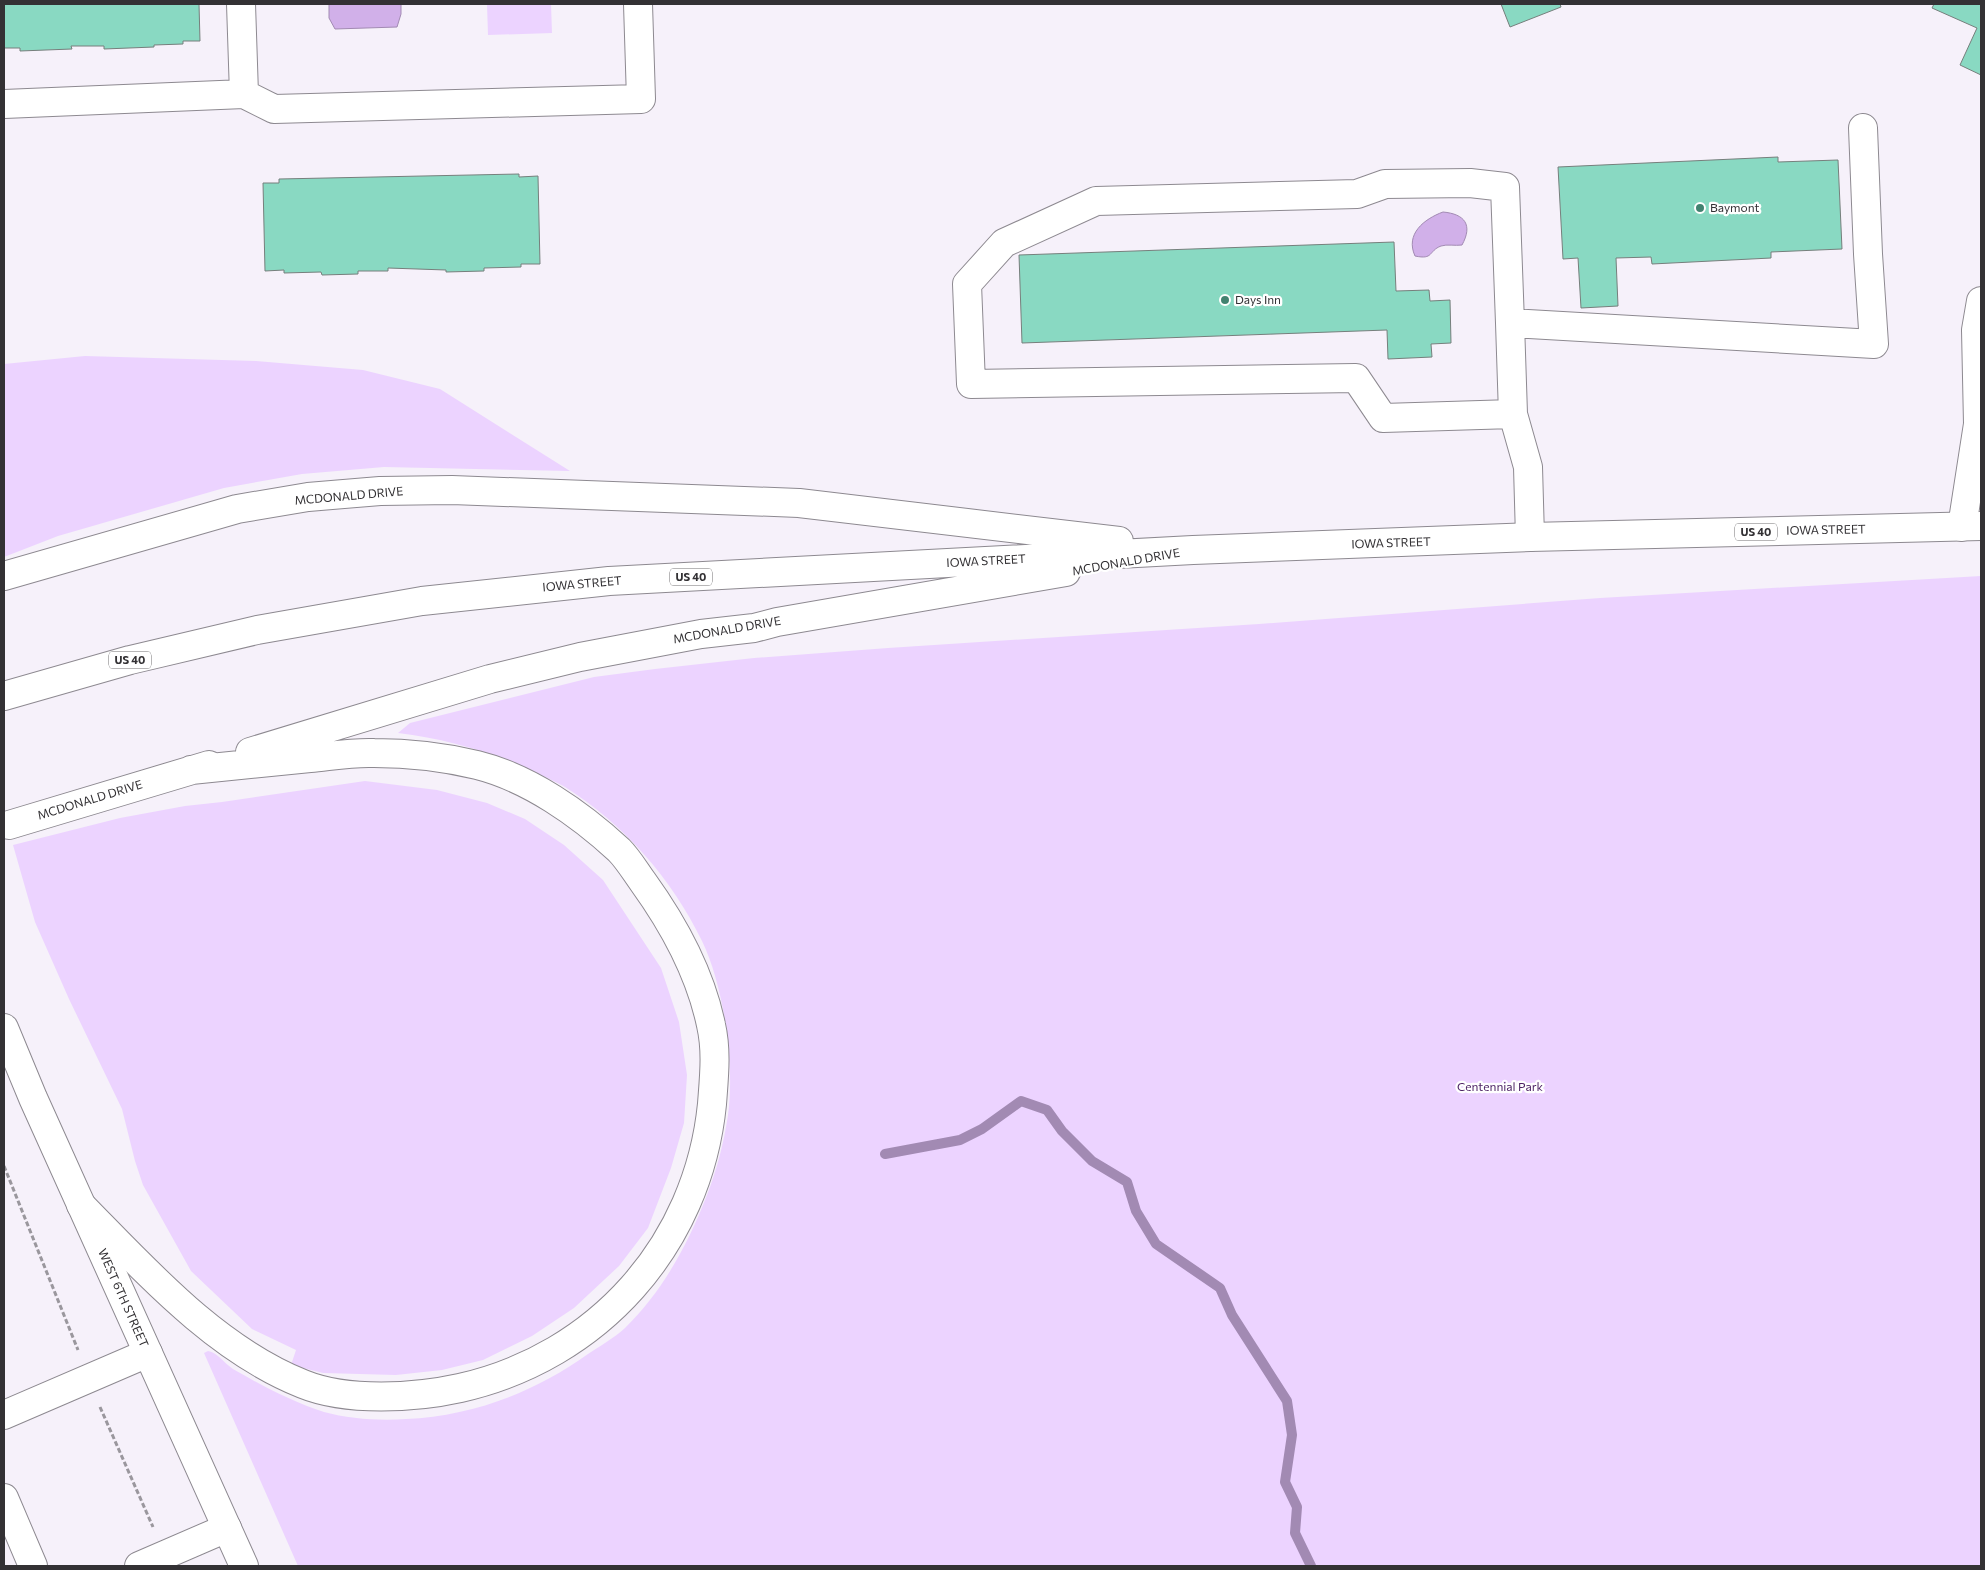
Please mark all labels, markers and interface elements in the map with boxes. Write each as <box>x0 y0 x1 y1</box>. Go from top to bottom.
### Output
place label: Baymont <box>1710 200 1760 214</box>
marker: Baymont <box>1694 202 1706 214</box>
place label: Days Inn <box>1235 292 1281 306</box>
marker: Days Inn <box>1219 294 1231 306</box>
street label: MCDONALD DRIVE <box>294 483 404 507</box>
street label: IOWA STREET <box>1786 521 1866 537</box>
road number: US 40 <box>1735 524 1777 540</box>
street label: IOWA STREET <box>1351 534 1431 550</box>
street label: MCDONALD DRIVE <box>1071 545 1181 577</box>
street label: IOWA STREET <box>946 551 1026 569</box>
road number: US 40 <box>670 568 712 586</box>
street label: IOWA STREET <box>542 573 622 593</box>
street label: MCDONALD DRIVE <box>672 613 782 645</box>
road number: US 40 <box>109 652 151 668</box>
street label: MCDONALD DRIVE <box>36 776 144 822</box>
park label: Centennial Park <box>1457 1079 1544 1093</box>
street label: WEST 6TH STREET <box>96 1246 152 1349</box>

